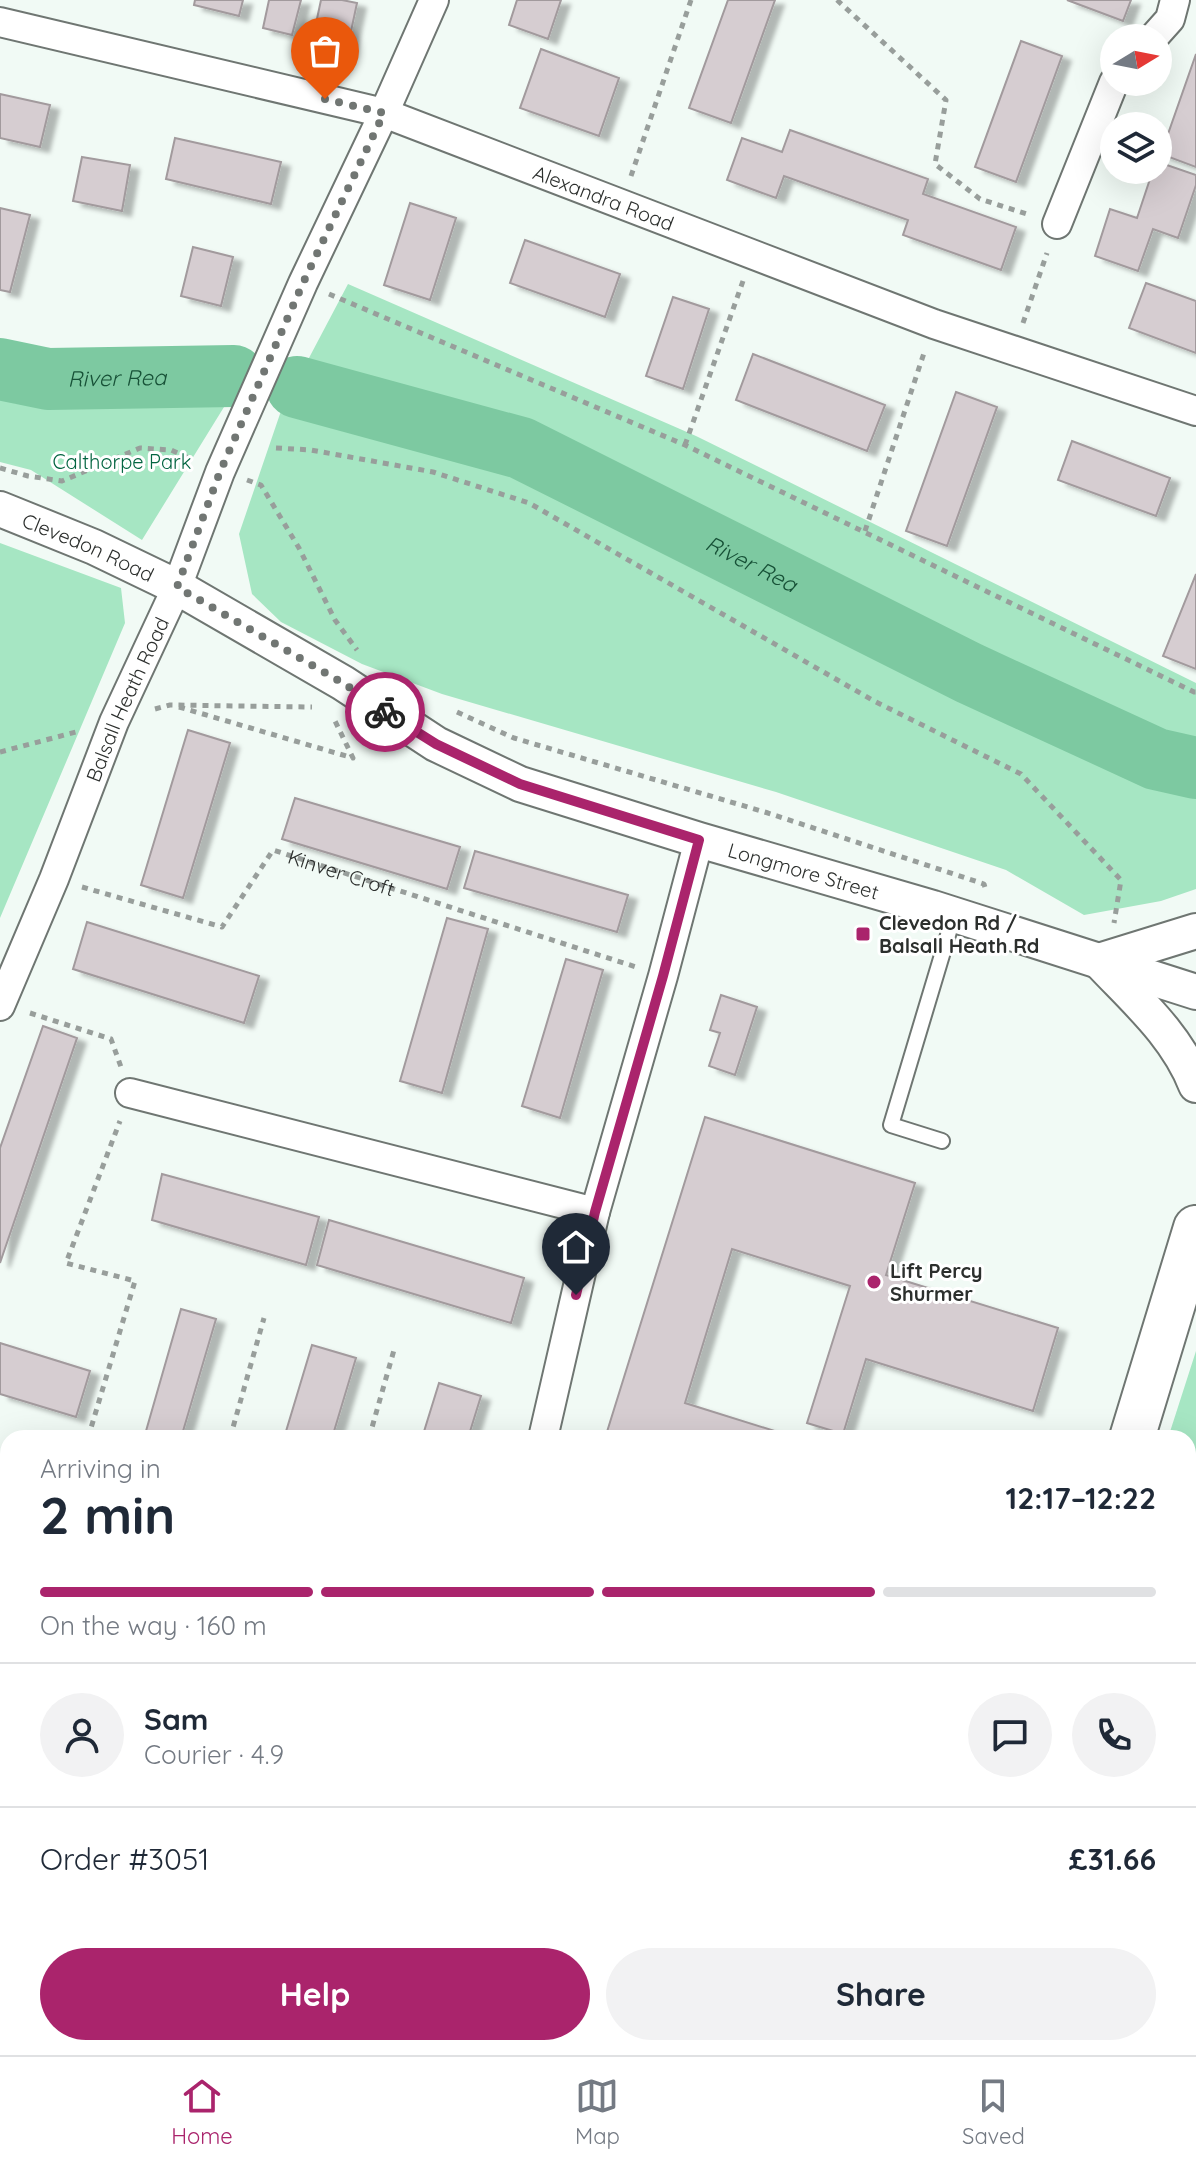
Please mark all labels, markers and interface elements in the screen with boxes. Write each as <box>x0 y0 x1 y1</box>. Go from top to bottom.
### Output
pin <box>291 17 359 99</box>
north arrow <box>1100 24 1172 96</box>
map controls <box>1100 24 1172 184</box>
icon: bag <box>303 29 347 73</box>
button: layers <box>1100 112 1172 184</box>
street label: Alexandra Road <box>530 159 678 236</box>
water label: River Rea <box>68 363 168 393</box>
park label: Calthorpe Park <box>53 449 191 474</box>
street label: Clevedon Road <box>19 507 158 587</box>
water label: River Rea <box>701 529 803 599</box>
street label: Balsall Heath Road <box>80 613 174 785</box>
courier <box>345 672 425 752</box>
icon: bike <box>363 690 407 734</box>
street label: Longmore Street <box>725 837 882 904</box>
street label: Kinver Croft <box>285 843 398 901</box>
place label: Clevedon Rd / Balsall Heath Rd <box>879 910 1039 958</box>
marker: Clevedon Rd / Balsall Heath Rd <box>854 925 872 943</box>
pin <box>542 1213 610 1295</box>
icon: home <box>554 1225 598 1269</box>
place label: Lift Percy Shurmer <box>890 1258 983 1306</box>
marker: Lift Percy Shurmer <box>865 1273 883 1291</box>
text: Arriving in <box>40 1452 161 1485</box>
text: 12:17–12:22 <box>1006 1479 1156 1517</box>
text: 2 min <box>40 1482 175 1547</box>
text: On the way · 160 m <box>40 1609 267 1642</box>
button: person <box>40 1693 124 1777</box>
button: chat <box>968 1693 1052 1777</box>
button: phone <box>1072 1693 1156 1777</box>
text: Sam <box>144 1700 208 1738</box>
text: Courier · 4.9 <box>144 1738 284 1771</box>
text: Order #3051 <box>40 1840 209 1878</box>
text: £31.66 <box>1069 1840 1156 1878</box>
button: Help <box>40 1948 590 2040</box>
button: Share <box>606 1948 1156 2040</box>
tab: Home <box>171 2074 233 2150</box>
tab: Map <box>575 2074 620 2150</box>
tab: Saved <box>962 2074 1025 2150</box>

